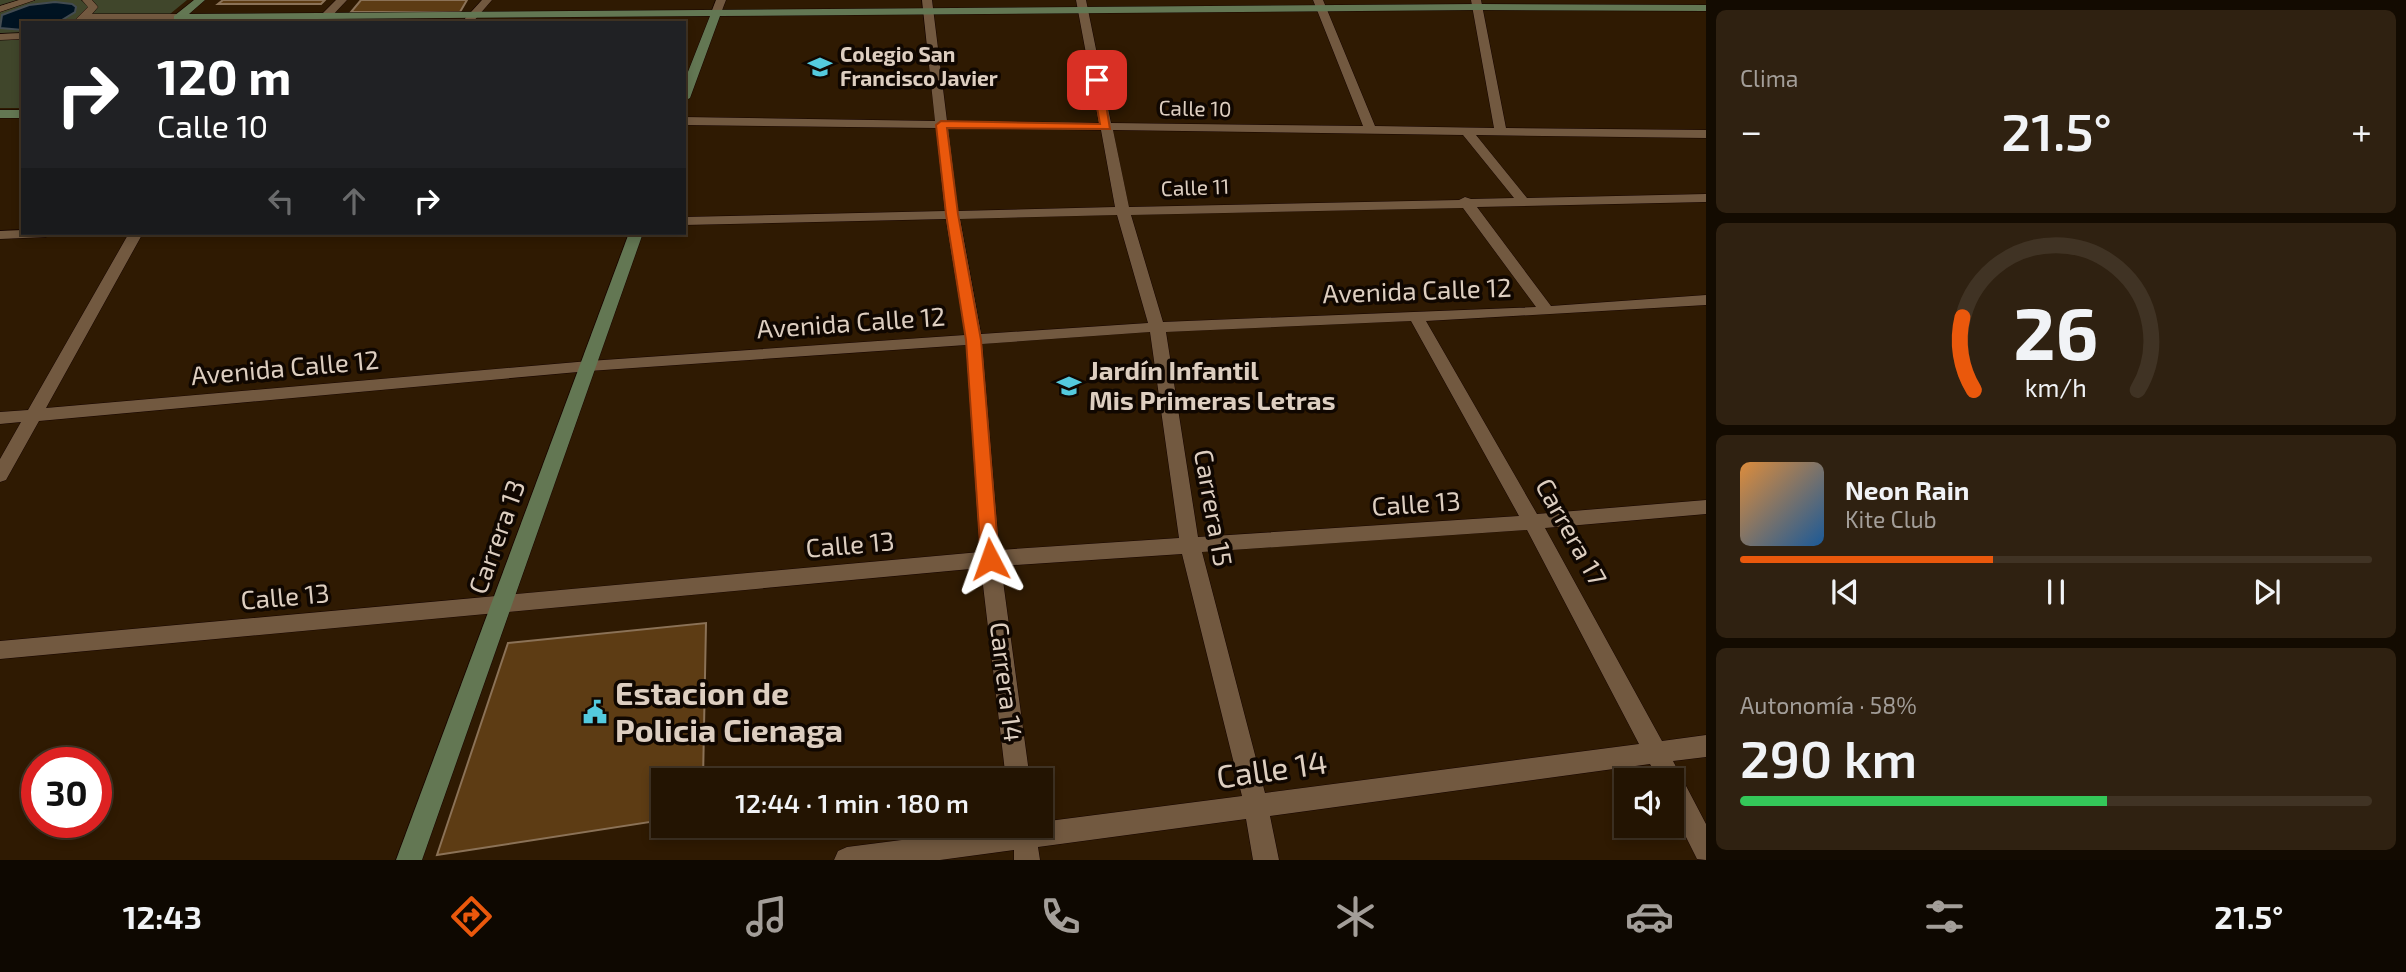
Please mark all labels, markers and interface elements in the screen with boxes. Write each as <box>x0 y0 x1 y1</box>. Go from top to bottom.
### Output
place label: Colegio San Francisco Javier <box>840 41 998 90</box>
text: 120 m <box>157 46 291 105</box>
icon: right <box>42 49 133 140</box>
pin <box>1067 50 1127 110</box>
school or university icon: Colegio San Francisco Javier <box>806 53 834 81</box>
icon: arrive <box>1078 61 1116 99</box>
text: Clima <box>1740 64 1798 92</box>
street label: Calle 10 <box>1158 94 1232 121</box>
text: 21.5° <box>2001 99 2112 161</box>
text: Calle 10 <box>157 106 268 144</box>
text: − <box>1740 107 1762 153</box>
text: + <box>2351 107 2372 153</box>
street label: Calle 11 <box>1160 173 1230 200</box>
icon: left <box>262 182 300 220</box>
icon: ahead <box>335 182 373 220</box>
icon: right <box>408 182 446 220</box>
street label: Avenida Calle 12 <box>1322 271 1512 308</box>
text: 26 <box>2013 287 2099 375</box>
street label: Avenida Calle 12 <box>756 299 946 344</box>
street label: Avenida Calle 12 <box>189 343 380 390</box>
place label: Jardín Infantil Mis Primeras Letras <box>1089 354 1335 415</box>
school or university icon: Jardín Infantil Mis Primeras Letras <box>1055 372 1083 400</box>
text: km/h <box>2025 372 2087 402</box>
street label: Carrera 15 <box>1189 447 1240 569</box>
street label: Carrera 17 <box>1530 472 1614 590</box>
text: Neon Rain <box>1845 474 1969 505</box>
street label: Carrera 13 <box>461 475 530 598</box>
street label: Calle 13 <box>1370 484 1461 521</box>
text: Kite Club <box>1845 505 1937 533</box>
position arrow <box>953 522 1027 596</box>
street label: Calle 13 <box>804 524 896 563</box>
icon: previous <box>1826 573 1864 611</box>
icon: pause <box>2037 573 2075 611</box>
icon: next <box>2248 573 2286 611</box>
street label: Calle 13 <box>239 576 331 615</box>
street label: Carrera 14 <box>985 620 1030 743</box>
place label: Estacion de Policia Cienaga <box>615 673 843 748</box>
text: Autonomía · 58% <box>1740 691 1917 719</box>
public building icon: Estacion de Policia Cienaga <box>581 698 609 726</box>
text: 290 km <box>1740 726 1917 788</box>
street label: Calle 14 <box>1214 741 1330 795</box>
speed limit sign: 30 <box>21 747 112 838</box>
map controls <box>1614 768 1684 838</box>
button: sound <box>1614 768 1684 838</box>
text: 12:44 · 1 min · 180 m <box>735 787 969 818</box>
icon: directions <box>447 892 496 941</box>
icon: music <box>742 892 791 941</box>
icon: phone <box>1036 892 1085 941</box>
icon: climate <box>1331 892 1380 941</box>
icon: car <box>1625 892 1674 941</box>
icon: filters <box>1920 892 1969 941</box>
text: 12:43 <box>123 897 202 935</box>
text: 21.5° <box>2214 897 2283 935</box>

